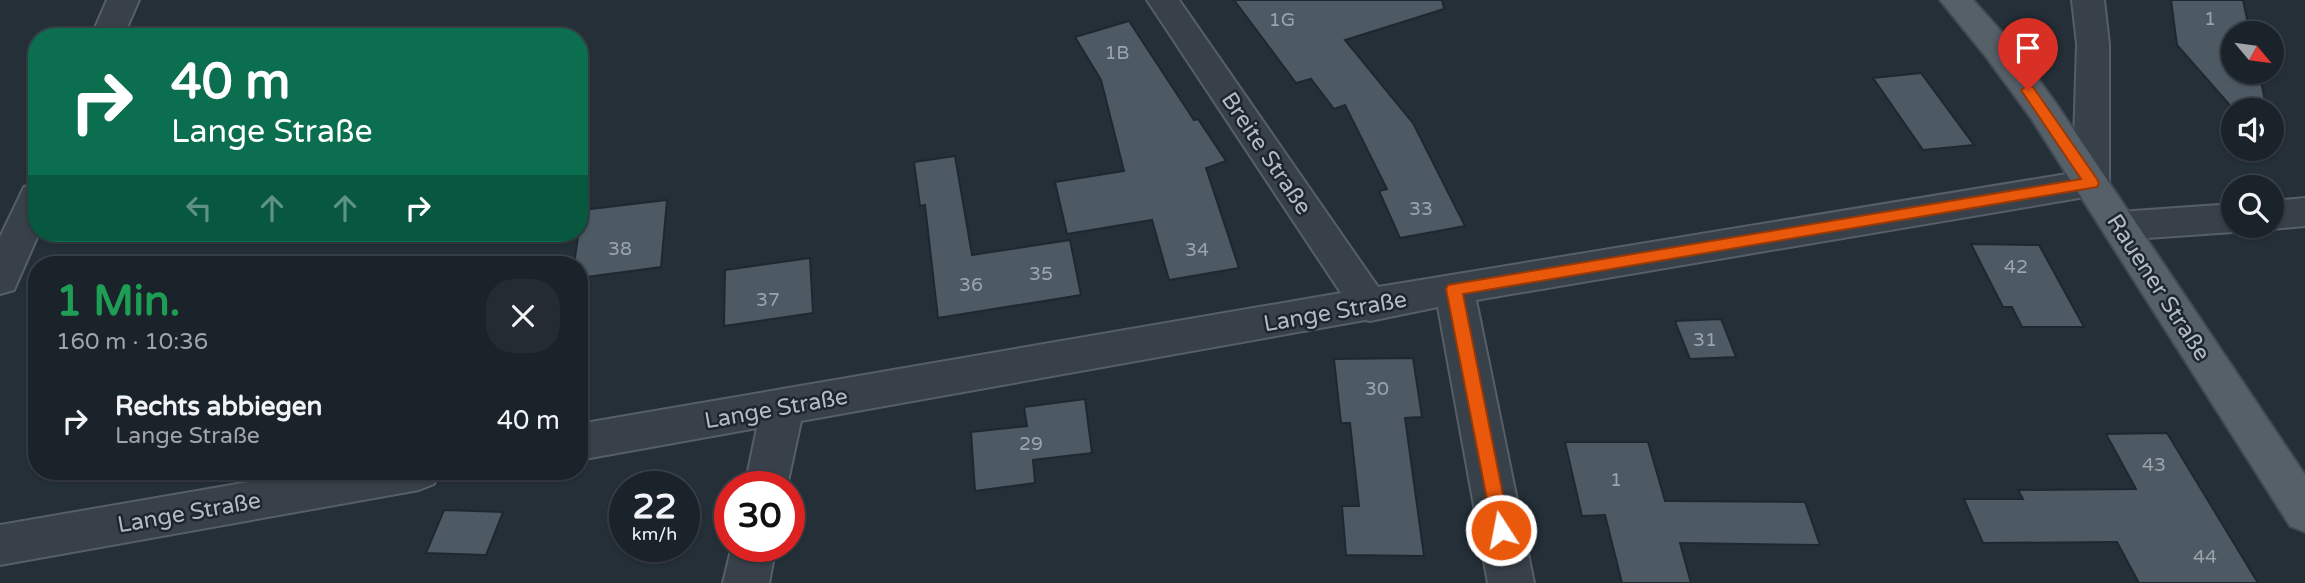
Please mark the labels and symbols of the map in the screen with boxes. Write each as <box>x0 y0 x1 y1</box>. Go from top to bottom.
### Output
house number: 1 <box>2204 8 2216 30</box>
house number: 1G <box>1269 9 1295 31</box>
pin <box>1998 18 2058 90</box>
north arrow <box>2221 21 2284 84</box>
house number: 1B <box>1104 42 1130 64</box>
street label: Breite Straße <box>1215 87 1317 220</box>
house number: 33 <box>1409 198 1433 220</box>
street label: Rauener Straße <box>2100 209 2216 366</box>
house number: 38 <box>608 238 632 260</box>
house number: 34 <box>1185 239 1209 261</box>
house number: 42 <box>2004 256 2028 278</box>
house number: 35 <box>1029 263 1053 285</box>
house number: 36 <box>959 274 983 296</box>
street label: Lange Straße <box>1261 286 1409 338</box>
house number: 37 <box>756 289 780 311</box>
house number: 31 <box>1693 329 1717 351</box>
house number: 30 <box>1365 378 1389 400</box>
street label: Lange Straße <box>702 383 850 435</box>
house number: 29 <box>1019 433 1043 455</box>
house number: 43 <box>2142 454 2166 476</box>
house number: 1 <box>1610 469 1622 491</box>
speed limit sign: 30 <box>714 471 805 562</box>
street label: Lange Straße <box>115 487 263 539</box>
position arrow <box>1464 493 1538 567</box>
house number: 44 <box>2193 546 2217 568</box>

